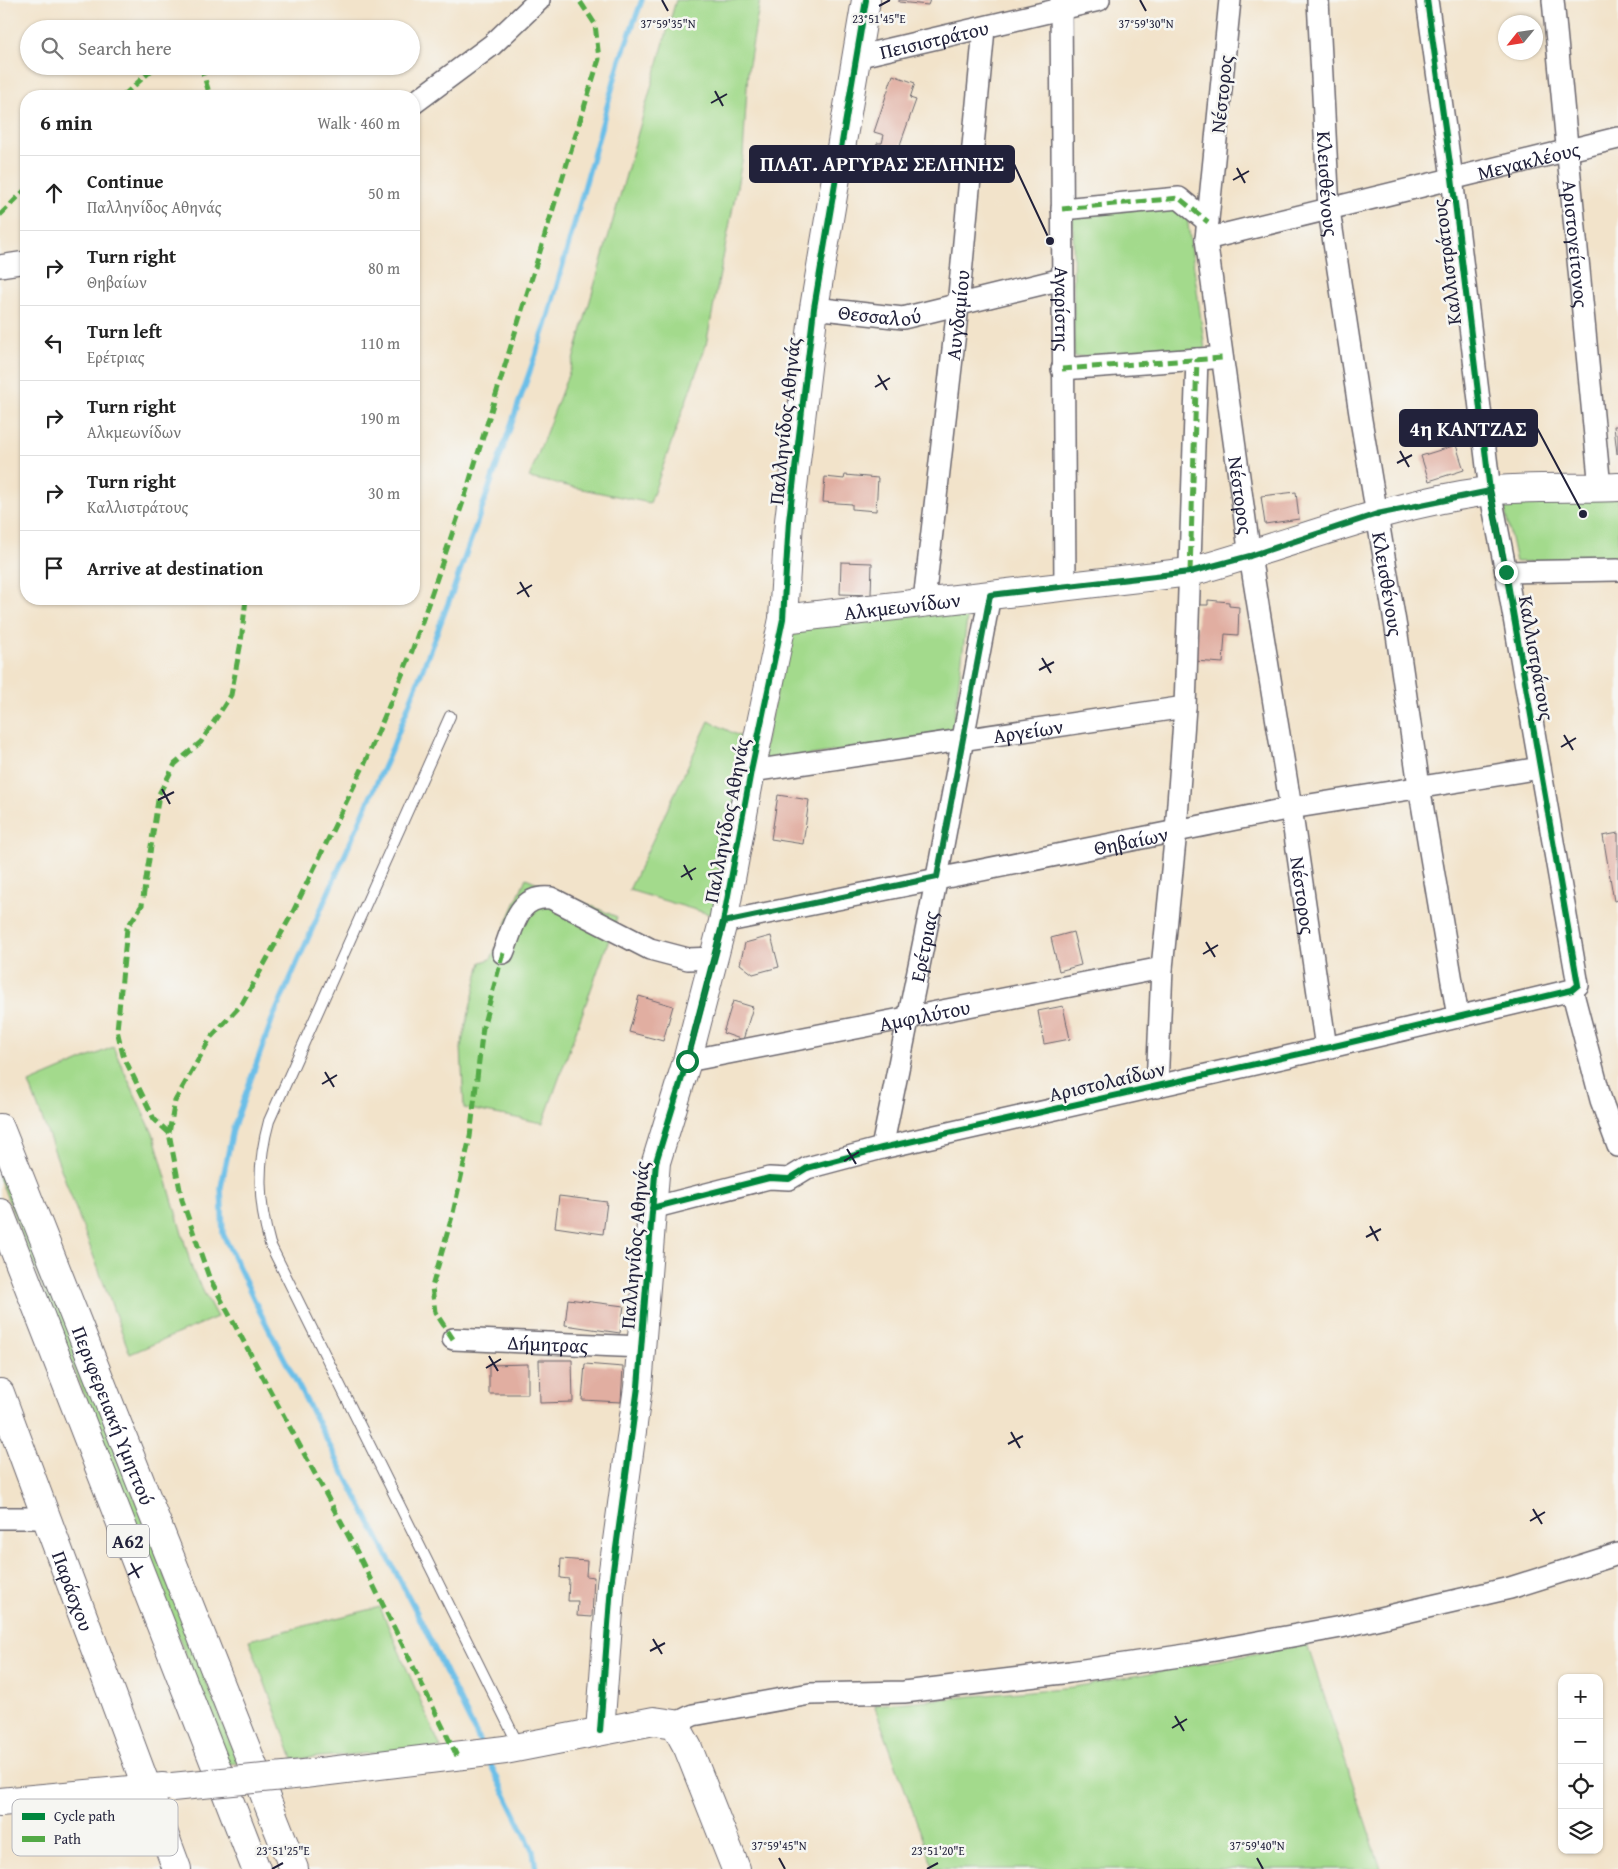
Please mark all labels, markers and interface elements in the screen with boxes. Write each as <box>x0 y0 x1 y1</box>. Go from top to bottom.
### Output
text: 23°51'45"E <box>852 10 906 27</box>
street label: Πεισιστράτου <box>876 12 991 66</box>
text: 37°59'35"N <box>640 15 696 32</box>
text: 37°59'30"N <box>1118 15 1174 32</box>
north arrow <box>1498 15 1543 60</box>
search box <box>20 20 420 75</box>
icon: search <box>38 34 66 62</box>
text: Search here <box>78 34 172 62</box>
street label: Νέστορος <box>1202 53 1240 135</box>
text: 6 min <box>40 107 92 138</box>
text: Walk · 460 m <box>317 111 400 135</box>
street label: Κλεισθένους <box>1310 130 1347 239</box>
street label: Μεγακλέους <box>1474 133 1583 186</box>
callout: ΠΛΑΤ. ΑΡΓΥΡΑΣ ΣΕΛΗΝΗΣ <box>750 146 1014 182</box>
text: ΠΛΑΤ. ΑΡΓΥΡΑΣ ΣΕΛΗΝΗΣ <box>760 148 1004 179</box>
text: Continue <box>87 167 164 195</box>
icon: ahead <box>40 179 68 207</box>
street label: Αριστογείτονος <box>1556 179 1597 310</box>
text: 50 m <box>368 181 400 205</box>
text: Παλληνίδος Αθηνάς <box>87 195 222 219</box>
street label: Καλλιστράτους <box>1424 197 1468 327</box>
text: Turn right <box>87 242 176 270</box>
icon: right <box>40 254 68 282</box>
text: 80 m <box>368 256 400 280</box>
street label: Αγαρίστης <box>1048 266 1078 352</box>
street label: Αυγδαμίου <box>937 269 976 361</box>
text: Θηβαίων <box>87 270 147 294</box>
street label: Θεσσαλού <box>837 296 924 333</box>
text: Turn left <box>87 317 162 345</box>
icon: left <box>40 329 68 357</box>
text: 110 m <box>360 331 400 355</box>
street label: Παλληνίδος Αθηνάς <box>761 335 807 506</box>
text: Ερέτριας <box>87 345 145 369</box>
text: Turn right <box>87 392 176 420</box>
icon: right <box>40 404 68 432</box>
text: 190 m <box>360 406 400 430</box>
callout: 4η ΚΑΝΤΖΑΣ <box>1400 410 1537 446</box>
text: 4η ΚΑΝΤΖΑΣ <box>1409 413 1527 444</box>
text: Αλκμεωνίδων <box>87 420 181 444</box>
street label: Νέστορος <box>1222 455 1261 537</box>
text: Turn right <box>87 467 176 495</box>
icon: right <box>40 479 68 507</box>
text: 30 m <box>368 481 400 505</box>
text: Καλλιστράτους <box>87 495 188 519</box>
street label: Κλεισθένους <box>1366 530 1412 639</box>
icon: arrive <box>40 554 68 582</box>
text: Arrive at destination <box>87 554 263 582</box>
route end <box>1495 561 1518 584</box>
street label: Αλκμεωνίδων <box>842 584 962 626</box>
street label: Καλλιστράτους <box>1512 593 1562 723</box>
street label: Αργείων <box>991 711 1065 750</box>
street label: Παλληνίδος Αθηνάς <box>696 734 756 905</box>
street label: Θηβαίων <box>1091 819 1171 862</box>
street label: Νέστορος <box>1284 855 1324 937</box>
street label: Ερέτριας <box>902 907 944 984</box>
street label: Αμφιλύτου <box>876 991 973 1038</box>
route start <box>676 1050 699 1073</box>
street label: Αριστολαίδων <box>1046 1053 1168 1109</box>
street label: Παλληνίδος Αθηνάς <box>612 1159 656 1330</box>
street label: Περιφερειακή Υμηττού <box>65 1321 163 1509</box>
street label: Δήμητρας <box>507 1327 589 1359</box>
road number: Α62 <box>107 1524 149 1558</box>
street label: Παράσχου <box>45 1546 102 1635</box>
map controls <box>1558 1674 1603 1854</box>
button: + <box>1558 1674 1603 1719</box>
button: − <box>1558 1719 1603 1764</box>
button: locate <box>1558 1764 1603 1809</box>
legend <box>12 1799 178 1856</box>
text: Cycle path <box>54 1806 115 1826</box>
button: layers <box>1558 1809 1603 1854</box>
text: Path <box>54 1829 81 1849</box>
text: 37°59'45"N <box>751 1837 807 1854</box>
text: 37°59'40"N <box>1229 1837 1285 1854</box>
text: 23°51'25"E <box>256 1842 310 1859</box>
text: 23°51'20"E <box>911 1842 965 1859</box>

